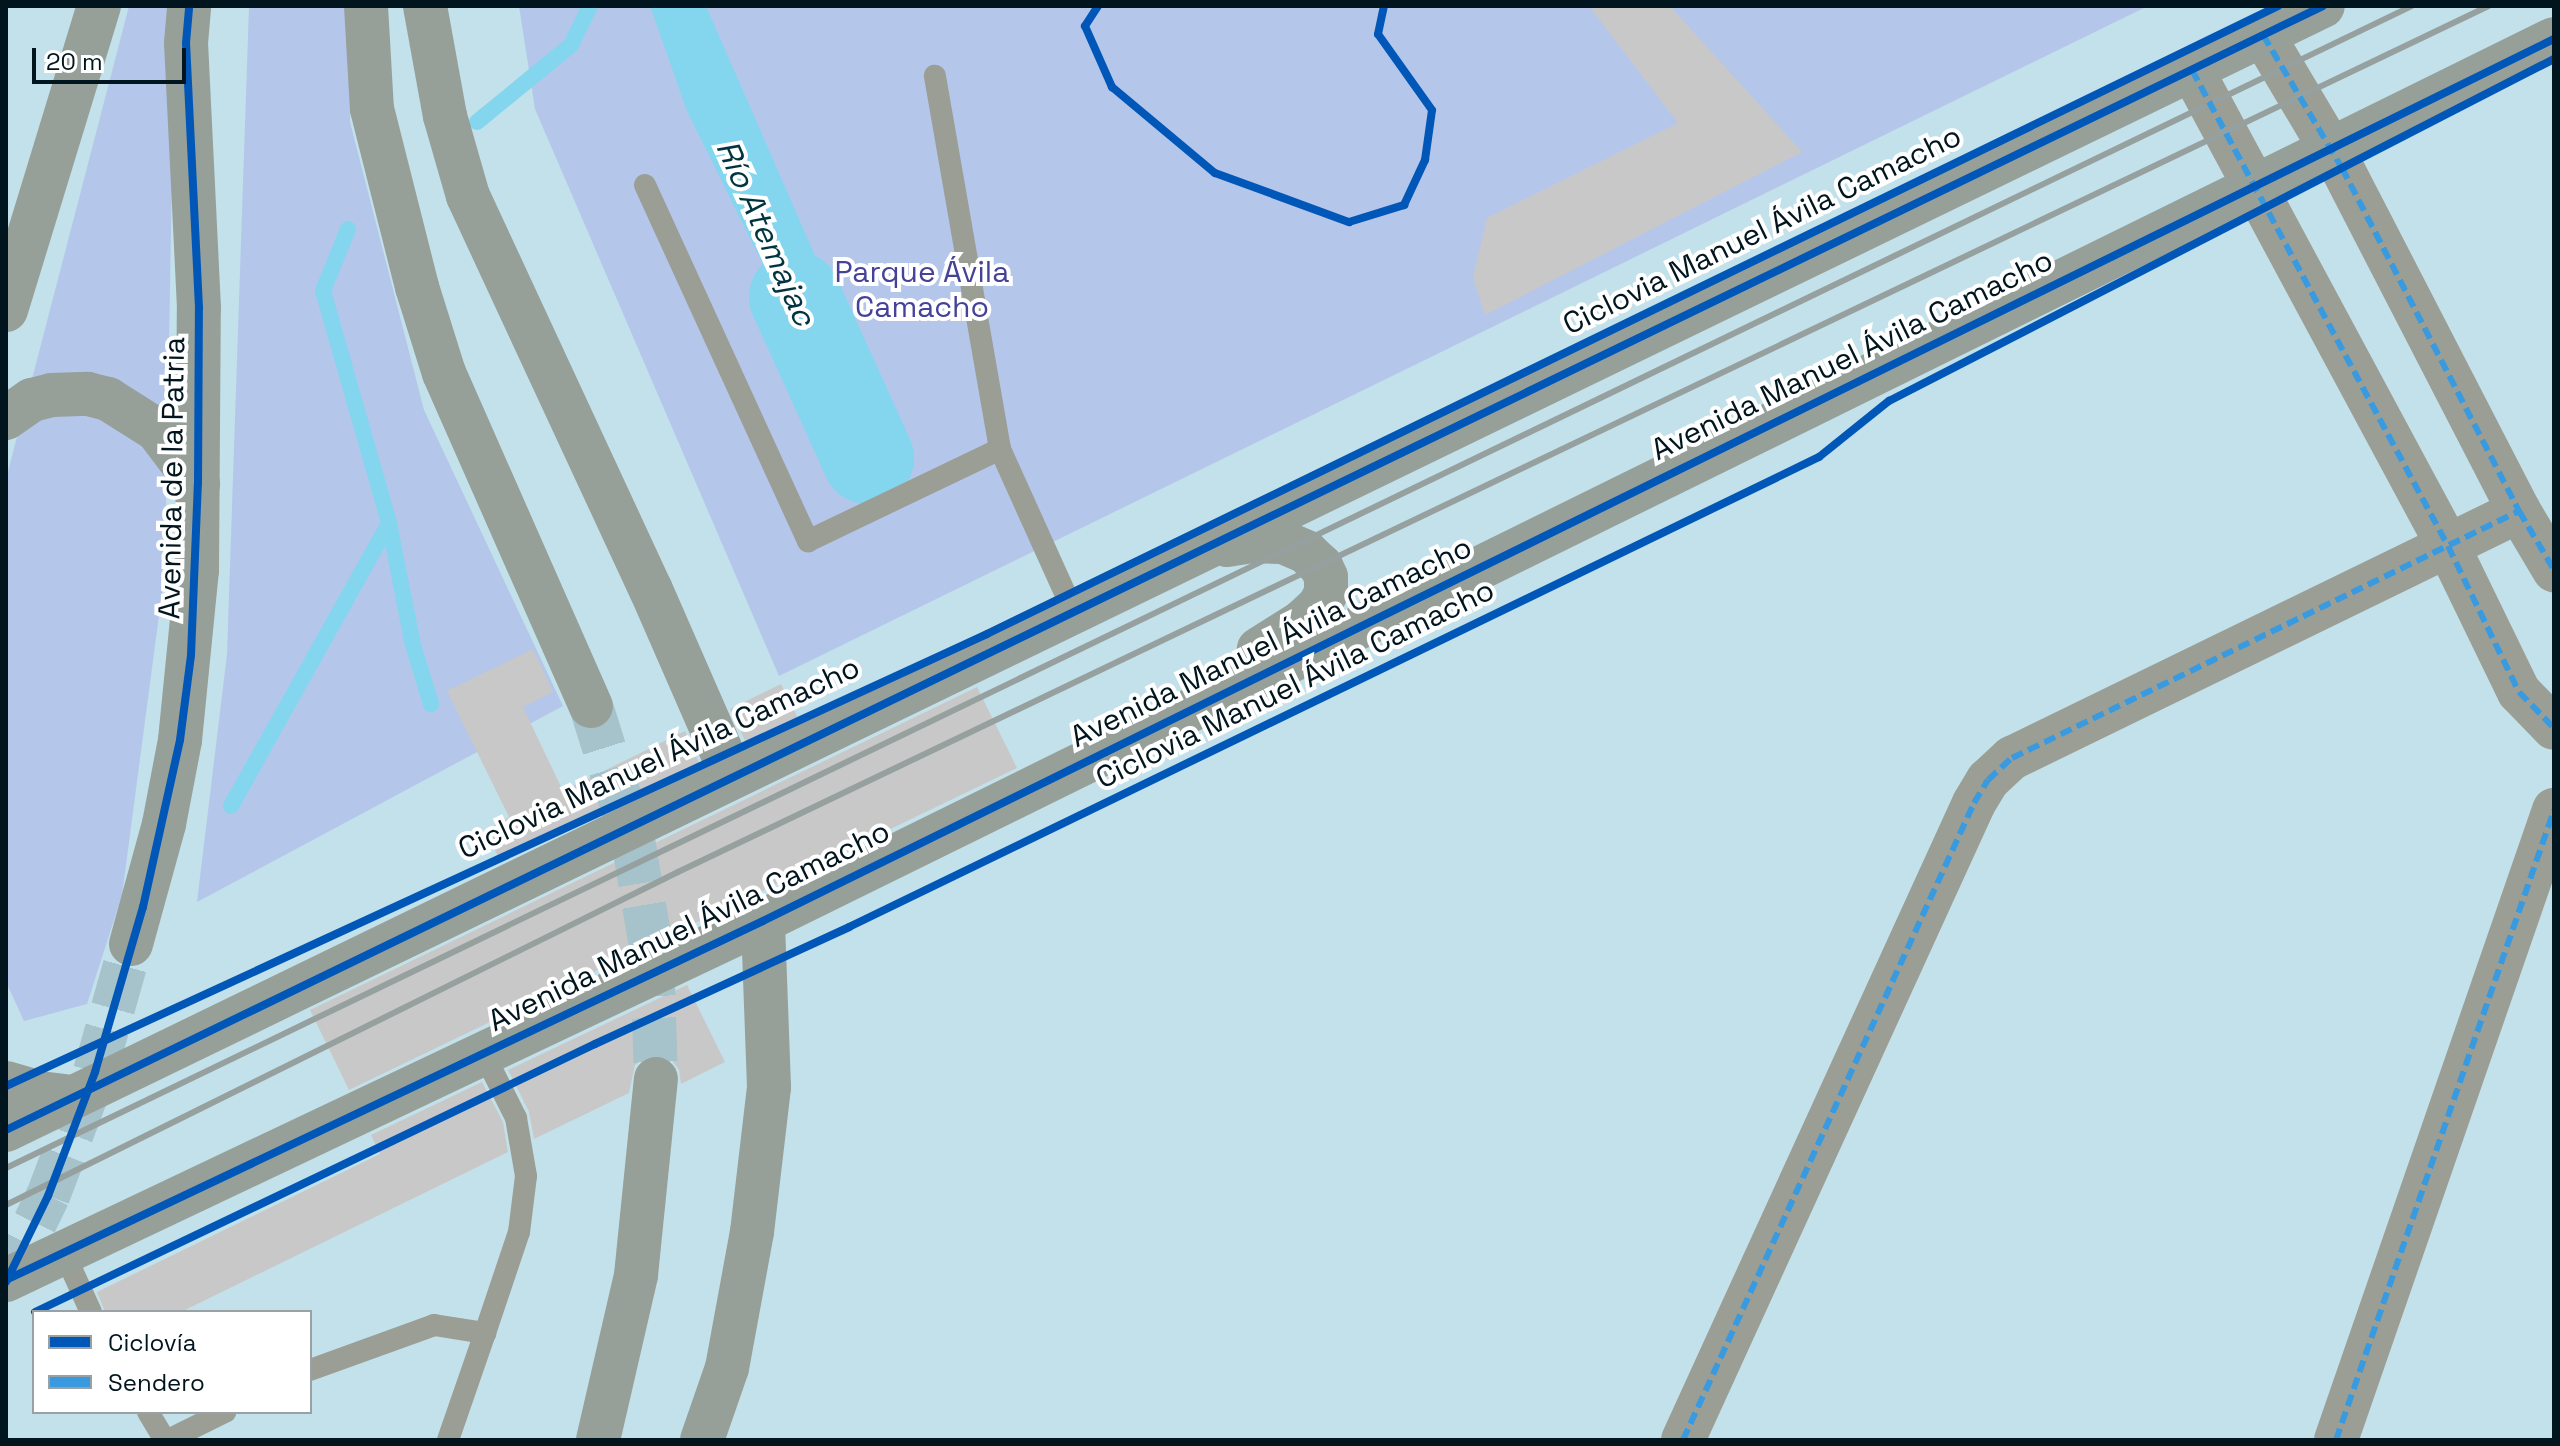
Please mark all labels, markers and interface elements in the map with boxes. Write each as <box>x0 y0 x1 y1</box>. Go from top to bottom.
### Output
scale bar <box>36 32 190 82</box>
text: 20 m <box>46 46 103 77</box>
street label: Ciclovia Manuel Ávila Camacho <box>1557 118 1967 342</box>
water label: Río Atemajac <box>708 134 824 332</box>
street label: Avenida Manuel Ávila Camacho <box>1645 242 2059 468</box>
park label: Parque Ávila Camacho <box>834 254 1010 324</box>
street label: Avenida de la Patria <box>152 336 192 620</box>
street label: Avenida Manuel Ávila Camacho <box>1064 529 1478 755</box>
street label: Ciclovia Manuel Ávila Camacho <box>1090 572 1500 796</box>
street label: Ciclovia Manuel Ávila Camacho <box>452 649 866 867</box>
street label: Avenida Manuel Ávila Camacho <box>482 813 896 1039</box>
legend <box>32 1310 312 1414</box>
text: Ciclovía <box>108 1327 196 1358</box>
text: Sendero <box>108 1367 205 1398</box>

